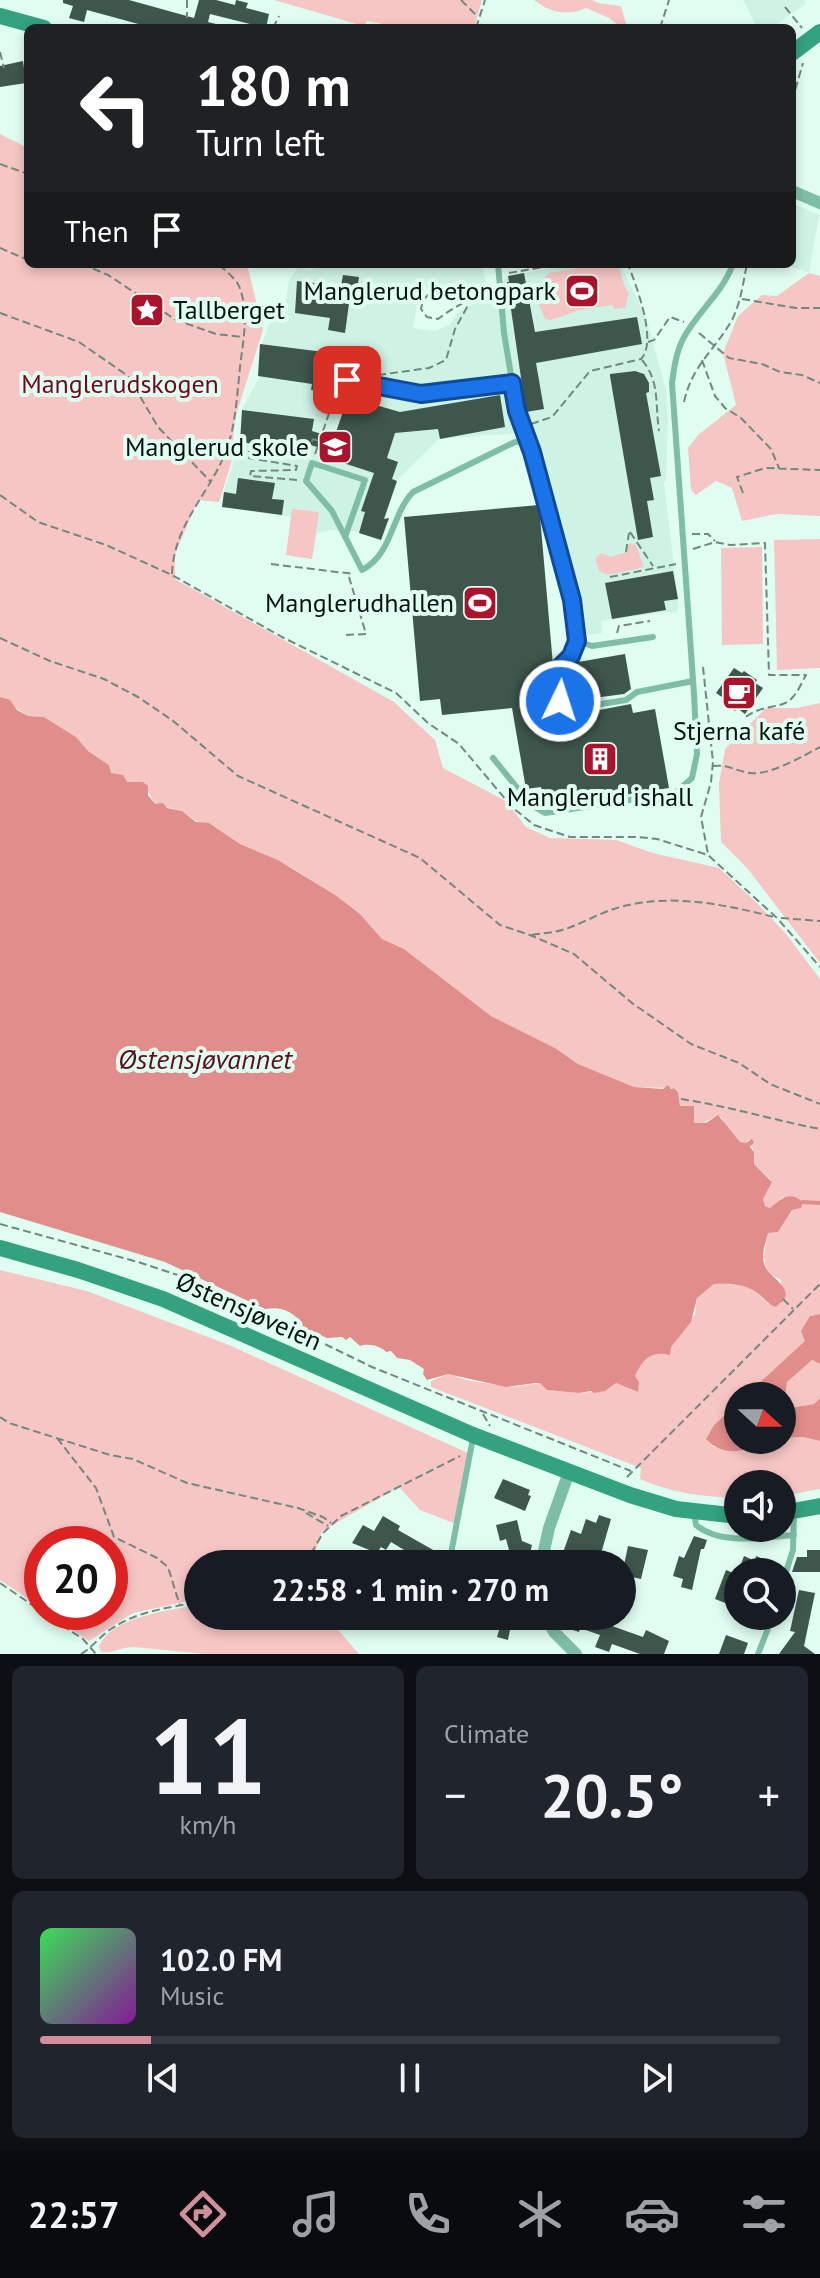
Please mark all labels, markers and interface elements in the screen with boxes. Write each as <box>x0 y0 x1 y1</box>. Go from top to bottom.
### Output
text: 180 m <box>196 49 351 121</box>
icon: left <box>64 56 168 160</box>
text: Turn left <box>196 119 325 166</box>
icon: arrive <box>145 208 189 252</box>
text: Then <box>64 211 129 250</box>
sports icon: Manglerud betongpark <box>563 272 601 310</box>
place label: Manglerud betongpark <box>304 274 557 307</box>
place icon: Tallberget <box>128 291 166 329</box>
place label: Tallberget <box>173 293 285 326</box>
pin <box>313 346 381 414</box>
icon: arrive <box>325 358 369 402</box>
park label: Manglerudskogen <box>21 367 219 400</box>
school or university icon: Manglerud skole <box>316 428 354 466</box>
place label: Manglerud skole <box>125 430 309 463</box>
sports icon: Manglerudhallen <box>461 584 499 622</box>
place label: Manglerudhallen <box>265 586 454 619</box>
position arrow <box>518 659 602 743</box>
cafe icon: Stjerna kafé <box>720 674 758 712</box>
place label: Stjerna kafé <box>673 714 805 747</box>
building icon: Manglerud ishall <box>581 740 619 778</box>
place label: Manglerud ishall <box>507 780 694 813</box>
water label: Østensjøvannet <box>118 1040 293 1077</box>
street label: Østensjøveien <box>171 1264 327 1357</box>
north arrow <box>724 1382 796 1454</box>
map controls <box>724 1382 796 1630</box>
button: sound <box>724 1470 796 1542</box>
speed limit sign: 20 <box>24 1526 128 1630</box>
button: search <box>724 1558 796 1630</box>
text: 22:58 · 1 min · 270 m <box>271 1570 549 1609</box>
text: 11 <box>149 1688 267 1823</box>
text: Climate <box>444 1717 529 1750</box>
text: 20.5° <box>540 1756 684 1834</box>
text: − <box>444 1766 466 1823</box>
text: + <box>758 1766 780 1823</box>
text: km/h <box>180 1808 237 1841</box>
text: 102.0 FM <box>160 1940 282 1979</box>
text: Music <box>160 1979 224 2012</box>
icon: previous <box>141 2056 185 2100</box>
icon: pause <box>388 2056 432 2100</box>
icon: next <box>635 2056 679 2100</box>
icon: directions <box>175 2186 231 2242</box>
icon: music <box>288 2186 344 2242</box>
icon: phone <box>400 2186 456 2242</box>
icon: climate <box>512 2186 568 2242</box>
icon: car <box>624 2186 680 2242</box>
icon: filters <box>736 2186 792 2242</box>
text: 22:57 <box>28 2191 119 2238</box>

